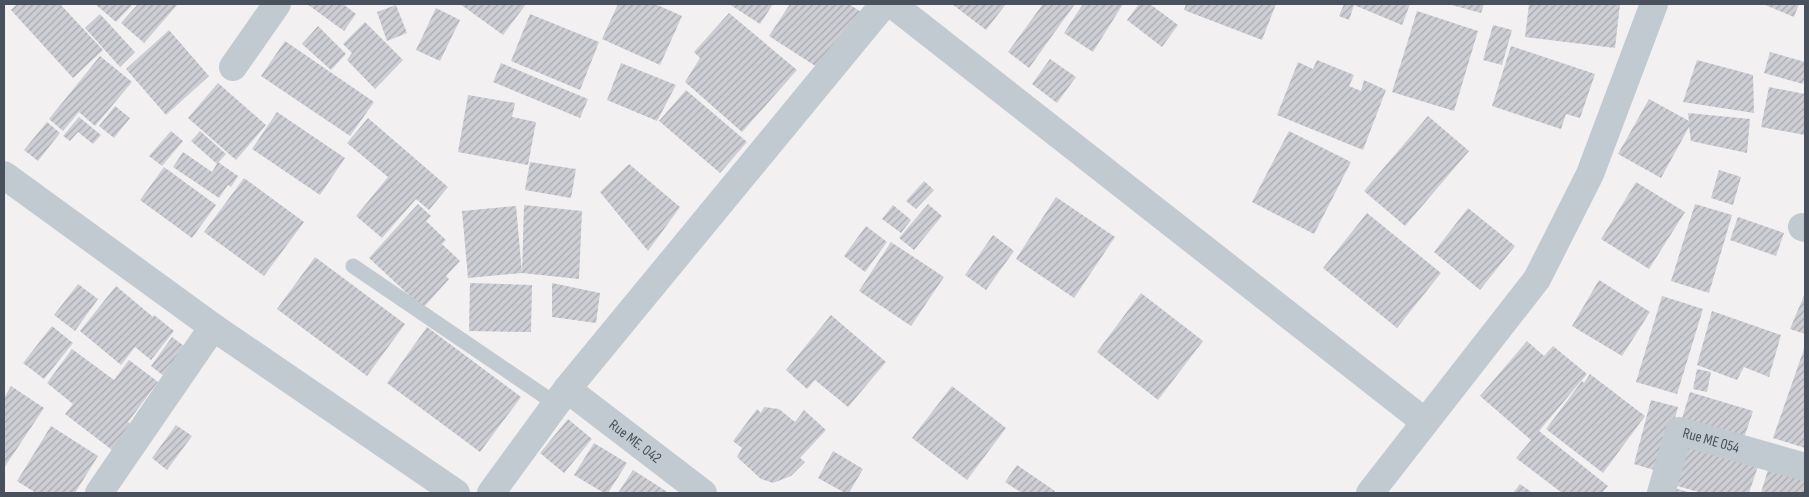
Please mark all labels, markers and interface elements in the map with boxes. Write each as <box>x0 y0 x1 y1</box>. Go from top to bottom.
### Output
street label: Rue ME. 042 <box>605 415 665 467</box>
street label: Rue ME 054 <box>1681 423 1742 457</box>

